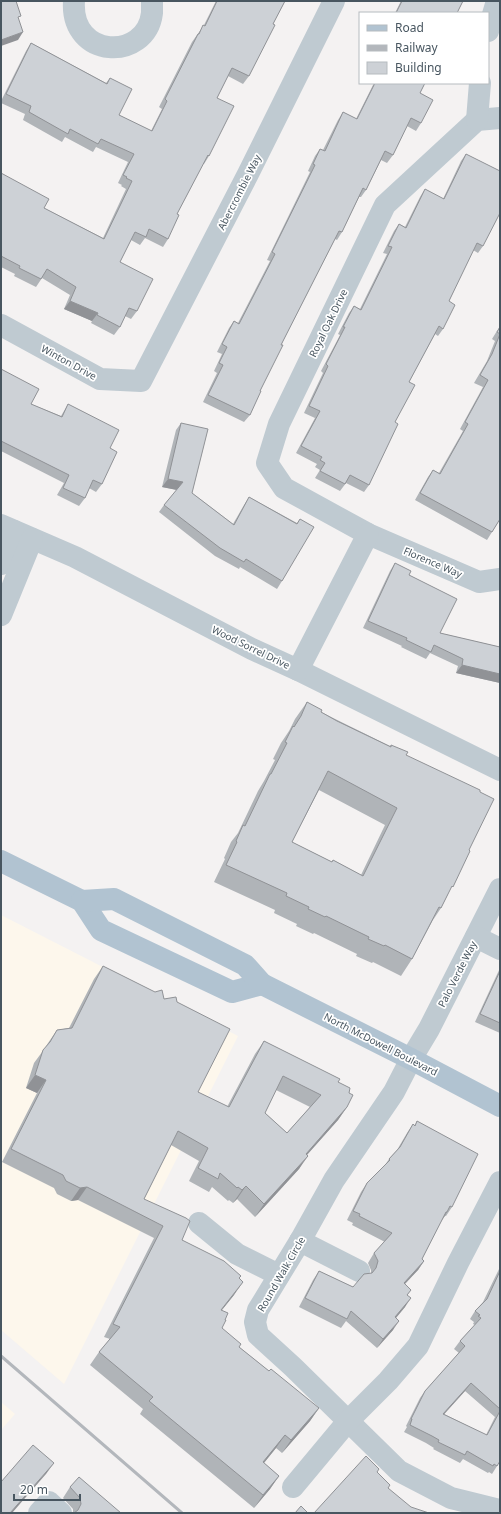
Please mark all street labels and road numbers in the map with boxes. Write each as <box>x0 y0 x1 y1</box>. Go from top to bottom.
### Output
street label: Abercrombie Way <box>214 151 264 232</box>
street label: Royal Oak Drive <box>305 286 351 359</box>
street label: Winton Drive <box>39 341 99 383</box>
street label: Florence Way <box>402 543 465 581</box>
street label: Wood Sorrel Drive <box>210 622 293 672</box>
street label: Palo Verde Way <box>434 938 480 1009</box>
street label: North McDowell Boulevard <box>322 1009 440 1079</box>
street label: Round Walk Circle <box>254 1234 308 1314</box>

